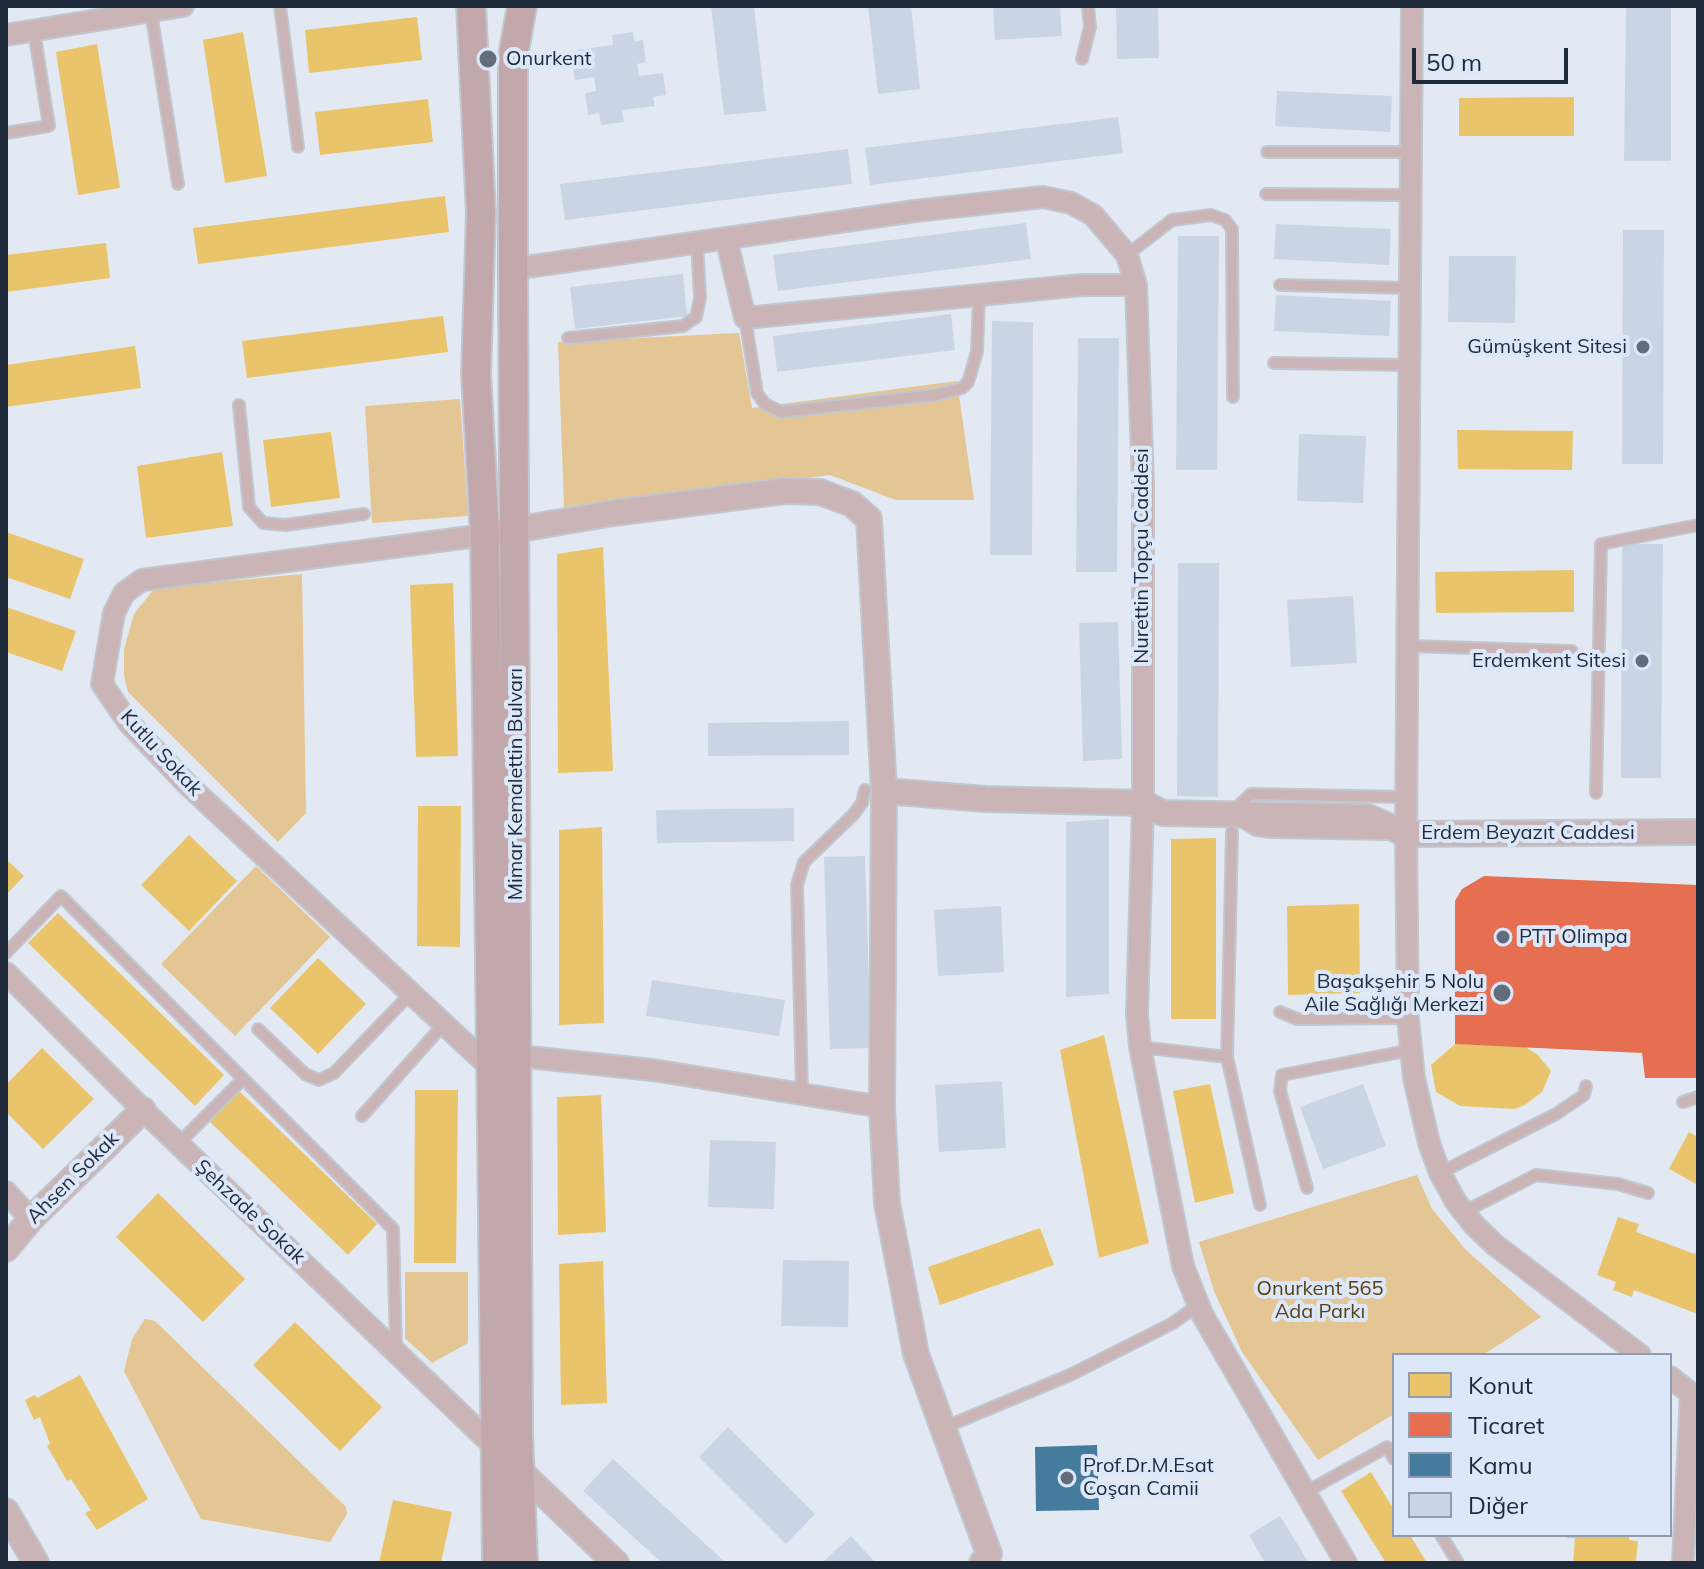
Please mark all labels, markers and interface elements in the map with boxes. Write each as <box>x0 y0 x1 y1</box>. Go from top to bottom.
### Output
scale bar <box>1416 32 1572 82</box>
place label: Onurkent <box>506 47 592 71</box>
text: 50 m <box>1426 47 1482 77</box>
marker: Onurkent <box>477 48 499 70</box>
place label: Gümüşkent Sitesi <box>1467 335 1627 359</box>
marker: Gümüşkent Sitesi <box>1634 338 1652 356</box>
street label: Nurettin Topçu Caddesi <box>1130 448 1154 664</box>
place label: Erdemkent Sitesi <box>1472 649 1626 673</box>
marker: Erdemkent Sitesi <box>1633 652 1651 670</box>
street label: Mimar Kemalettin Bulvarı <box>504 668 528 900</box>
street label: Kutlu Sokak <box>115 705 207 801</box>
street label: Erdem Beyazıt Caddesi <box>1421 821 1635 845</box>
place label: PTT Olimpa <box>1519 925 1628 949</box>
marker: PTT Olimpa <box>1494 928 1512 946</box>
place label: Başakşehir 5 Nolu Aile Sağlığı Merkezi <box>1304 970 1484 1017</box>
marker: Başakşehir 5 Nolu Aile Sağlığı Merkezi <box>1491 982 1513 1004</box>
street label: Ahsen Sokak <box>22 1127 124 1229</box>
street label: Şehzade Sokak <box>190 1155 310 1269</box>
park label: Onurkent 565 Ada Parkı <box>1257 1277 1383 1324</box>
legend <box>1392 1353 1672 1537</box>
text: Konut <box>1468 1370 1533 1400</box>
text: Ticaret <box>1468 1410 1544 1440</box>
text: Kamu <box>1468 1450 1533 1480</box>
place label: Prof.Dr.M.Esat Coşan Camii <box>1083 1454 1214 1501</box>
marker: Prof.Dr.M.Esat Coşan Camii <box>1058 1469 1076 1487</box>
text: Diğer <box>1468 1490 1528 1520</box>

